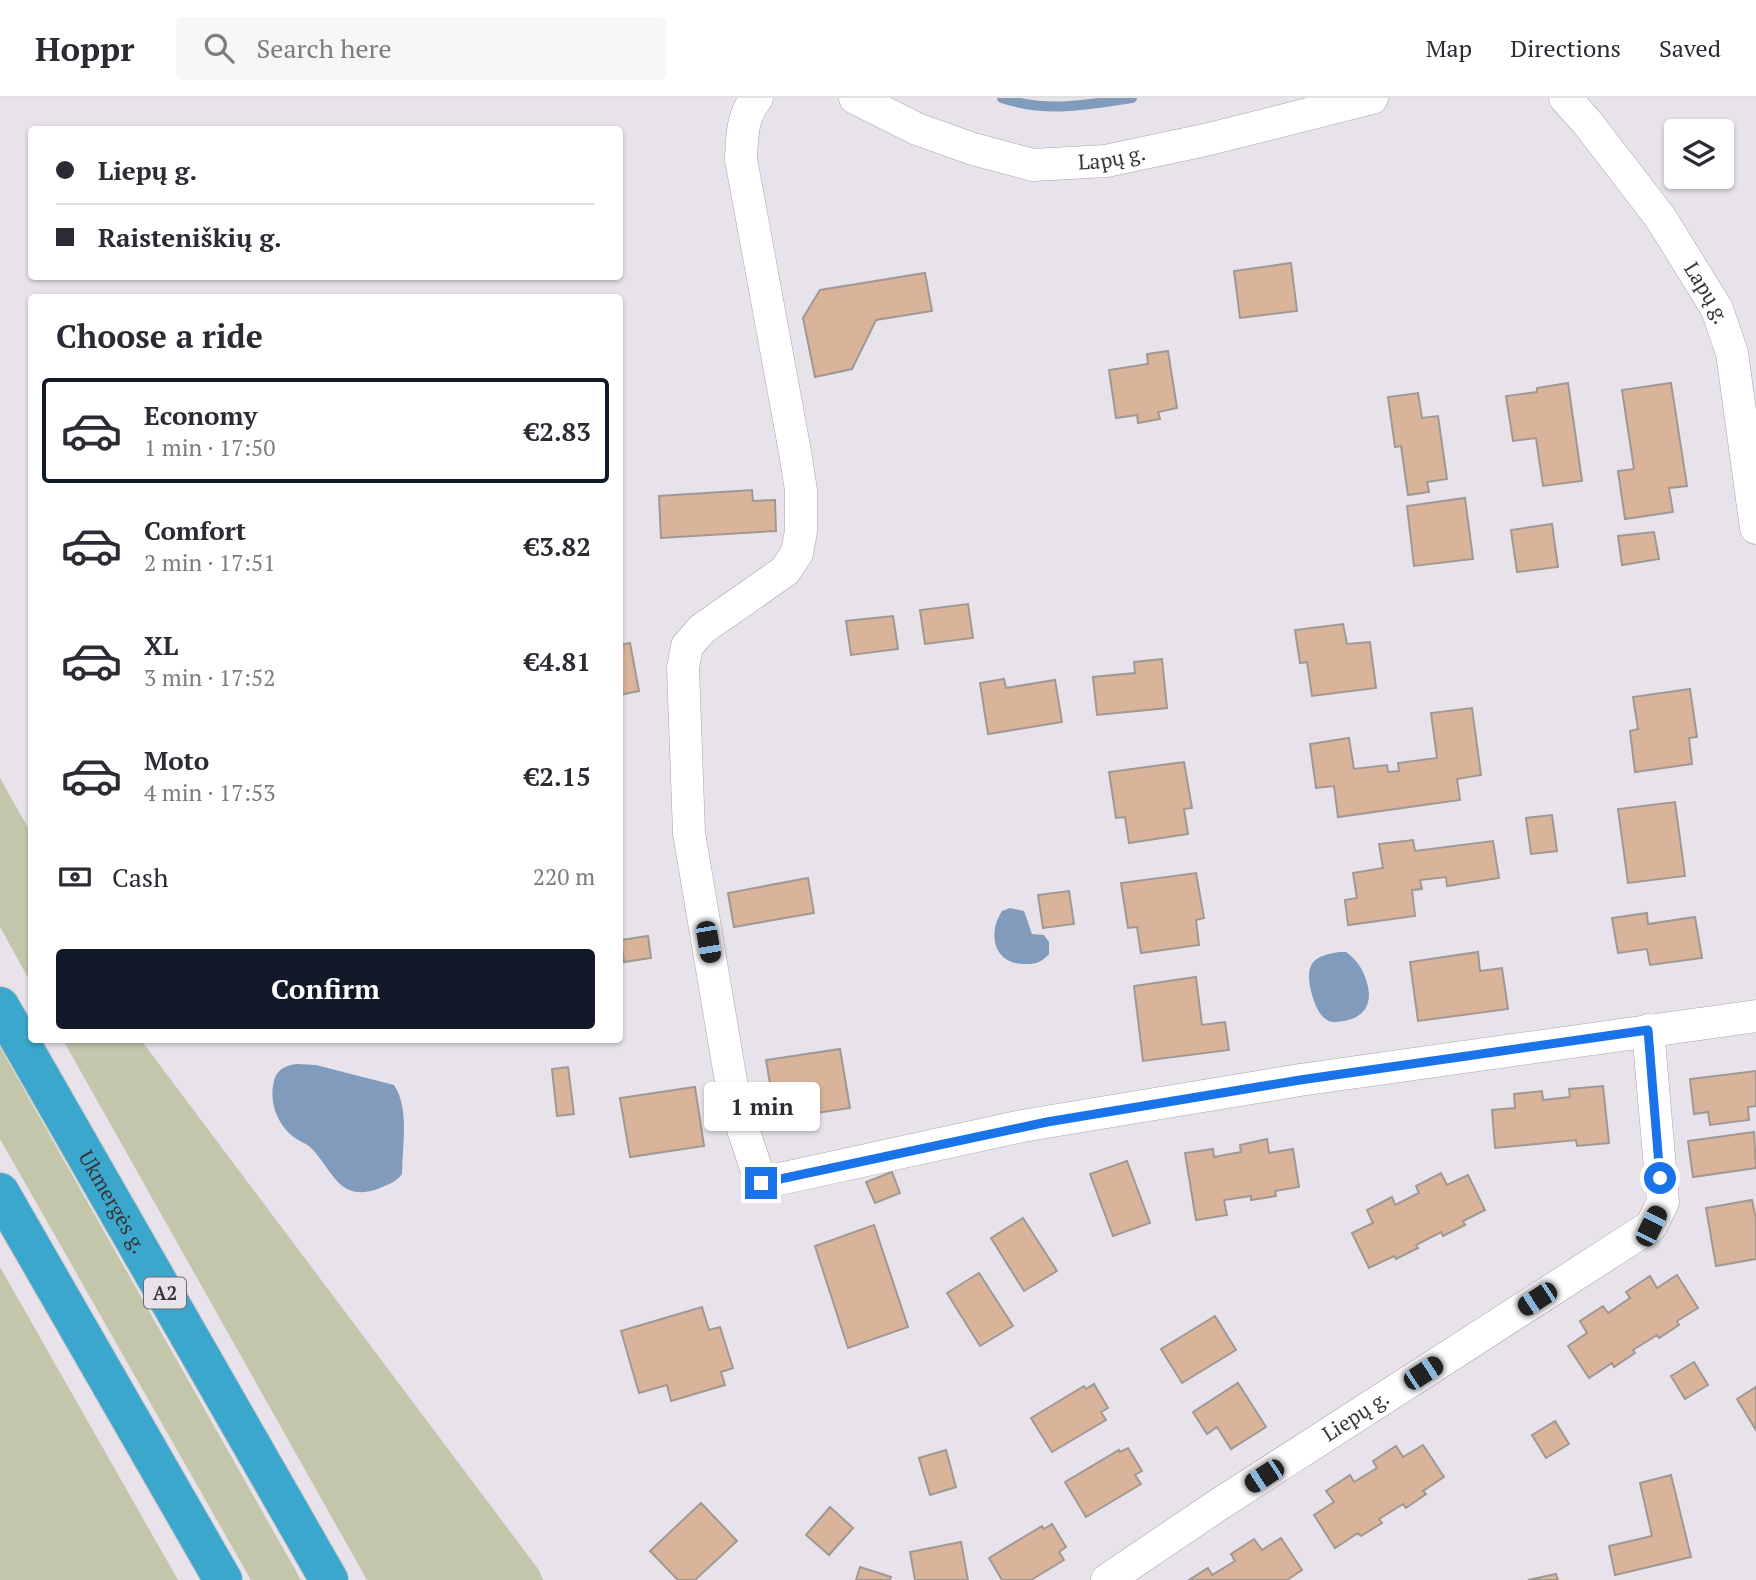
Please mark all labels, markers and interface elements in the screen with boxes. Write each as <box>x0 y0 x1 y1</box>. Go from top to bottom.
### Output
search box <box>176 17 666 80</box>
text: Hoppr <box>35 27 134 70</box>
icon: search <box>200 29 238 67</box>
text: Search here <box>256 31 392 65</box>
text: Map <box>1426 32 1472 64</box>
text: Directions <box>1510 32 1621 64</box>
text: Saved <box>1659 32 1721 64</box>
map controls <box>1664 119 1734 189</box>
button: layers <box>1664 119 1734 189</box>
street label: Lapų g. <box>1077 138 1148 176</box>
text: Liepų g. <box>98 153 197 187</box>
text: Raisteniškių g. <box>98 220 282 254</box>
street label: Lapų g. <box>1678 256 1736 328</box>
text: Choose a ride <box>56 315 263 357</box>
text: Economy <box>144 398 257 432</box>
icon: car <box>60 399 123 462</box>
text: €2.83 <box>525 414 591 448</box>
text: 1 min · 17:50 <box>144 432 276 463</box>
text: Comfort <box>144 513 246 547</box>
icon: car <box>60 514 123 577</box>
text: €3.82 <box>525 529 591 563</box>
text: 2 min · 17:51 <box>144 547 276 578</box>
text: XL <box>144 628 178 662</box>
icon: car <box>60 629 123 692</box>
text: €4.81 <box>525 644 591 678</box>
text: 3 min · 17:52 <box>144 662 276 693</box>
text: Moto <box>144 743 209 777</box>
icon: car <box>60 744 123 807</box>
text: €2.15 <box>525 759 591 793</box>
text: 4 min · 17:53 <box>144 777 276 808</box>
icon: cash <box>56 858 94 896</box>
text: Cash <box>112 860 168 894</box>
text: 220 m <box>533 861 595 892</box>
car <box>695 919 722 965</box>
button: Confirm <box>56 949 595 1029</box>
callout: 1 min <box>703 1082 819 1130</box>
text: 1 min <box>731 1091 793 1122</box>
street label: Ukmergės g. <box>73 1145 154 1258</box>
route start <box>1644 1162 1676 1194</box>
route end <box>745 1167 777 1199</box>
car <box>1633 1203 1670 1249</box>
road number: A2 <box>144 1278 186 1308</box>
car <box>1514 1279 1561 1319</box>
car <box>1400 1353 1447 1393</box>
street label: Liepų g. <box>1316 1383 1394 1447</box>
car <box>1241 1456 1288 1496</box>

